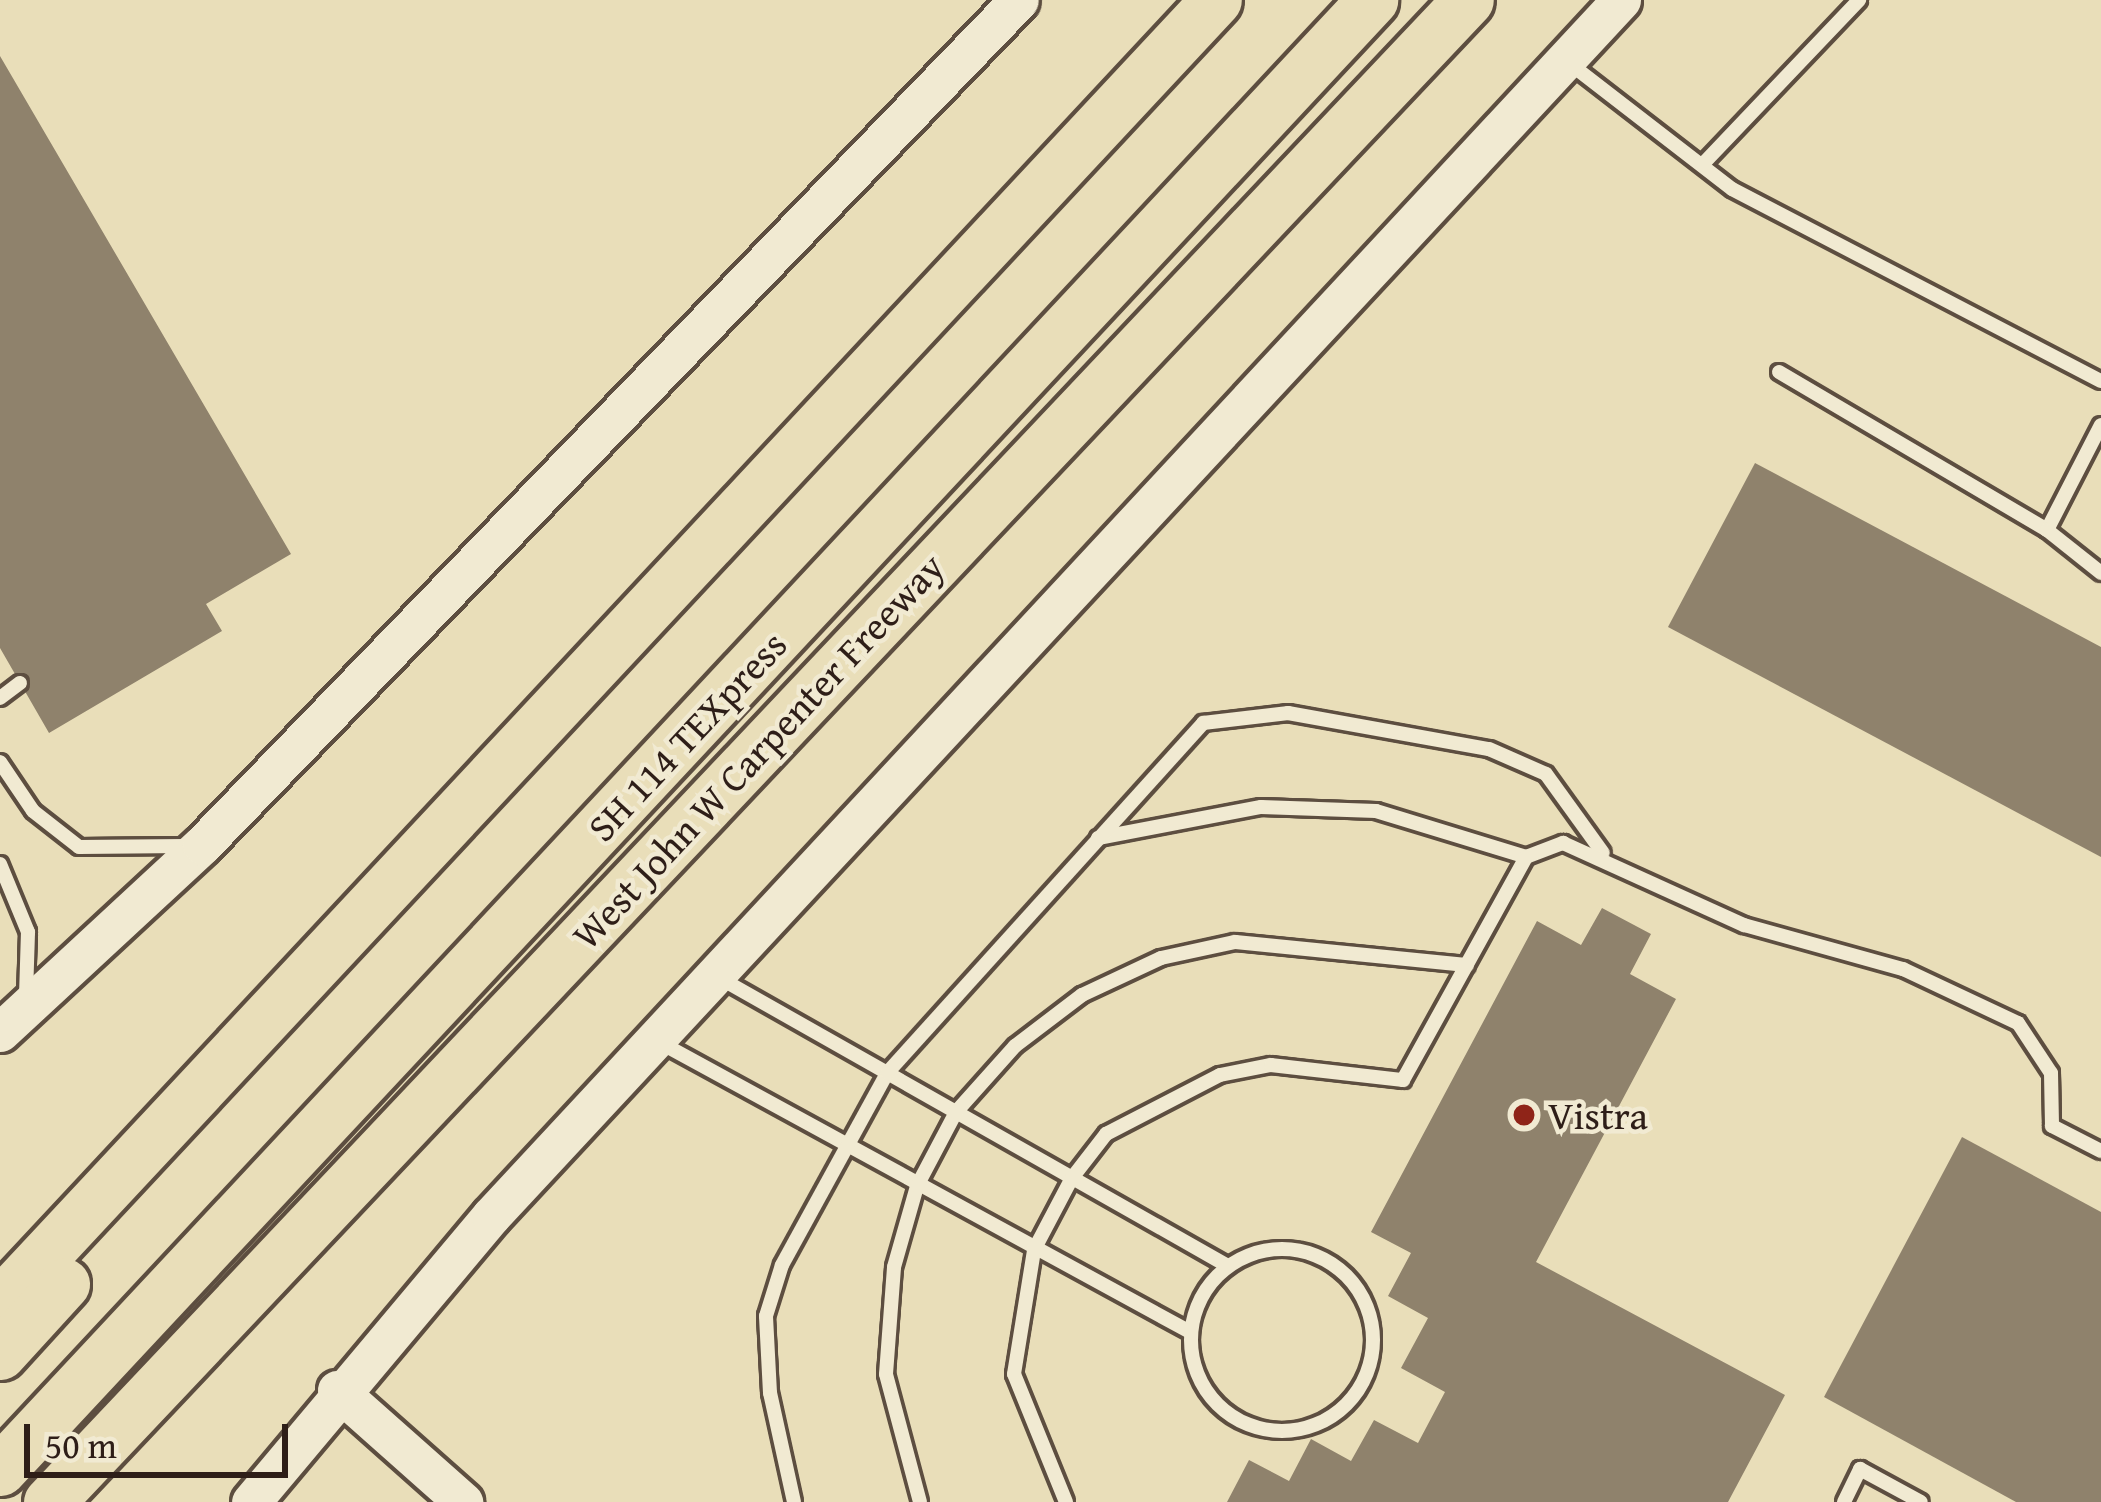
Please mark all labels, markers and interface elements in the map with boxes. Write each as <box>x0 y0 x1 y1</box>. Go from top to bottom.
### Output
street label: West John W Carpenter Freeway <box>562 543 954 959</box>
street label: SH 114 TEXpress <box>578 621 796 851</box>
place label: Vistra <box>1548 1092 1648 1138</box>
marker: Vistra <box>1511 1102 1537 1128</box>
scale bar <box>30 1400 294 1474</box>
text: 50 m <box>45 1418 117 1471</box>

